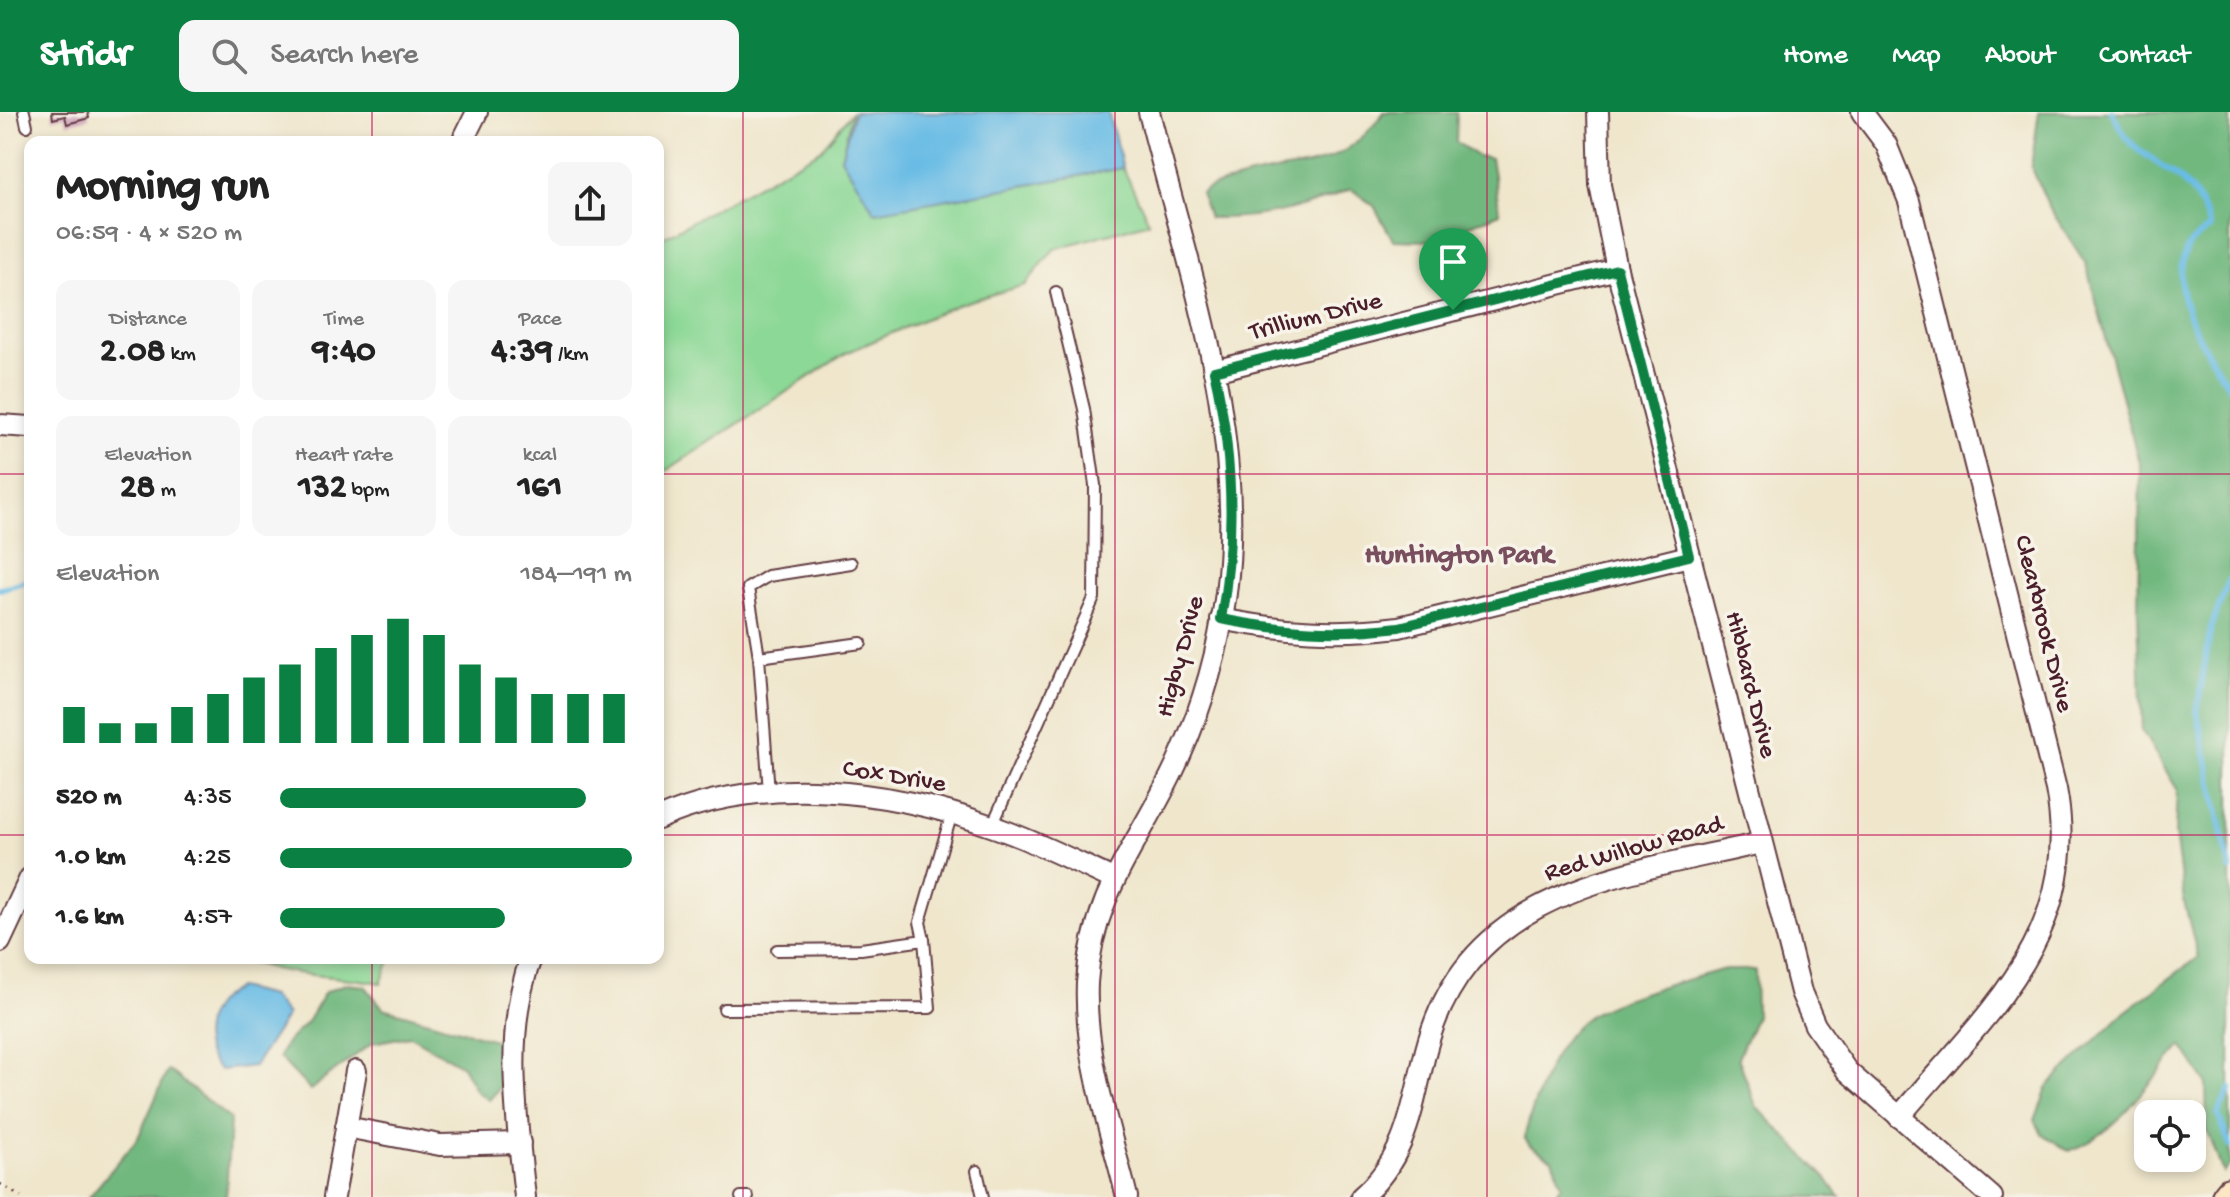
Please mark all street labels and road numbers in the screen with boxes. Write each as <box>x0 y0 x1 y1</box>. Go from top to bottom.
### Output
street label: Trillium Drive <box>1245 286 1386 350</box>
street label: Clearbrook Drive <box>2005 532 2079 716</box>
street label: Higby Drive <box>1151 592 1213 721</box>
street label: Hibbard Drive <box>1716 609 1782 762</box>
street label: Cox Drive <box>840 755 948 802</box>
street label: Red Willow Road <box>1541 809 1729 890</box>

